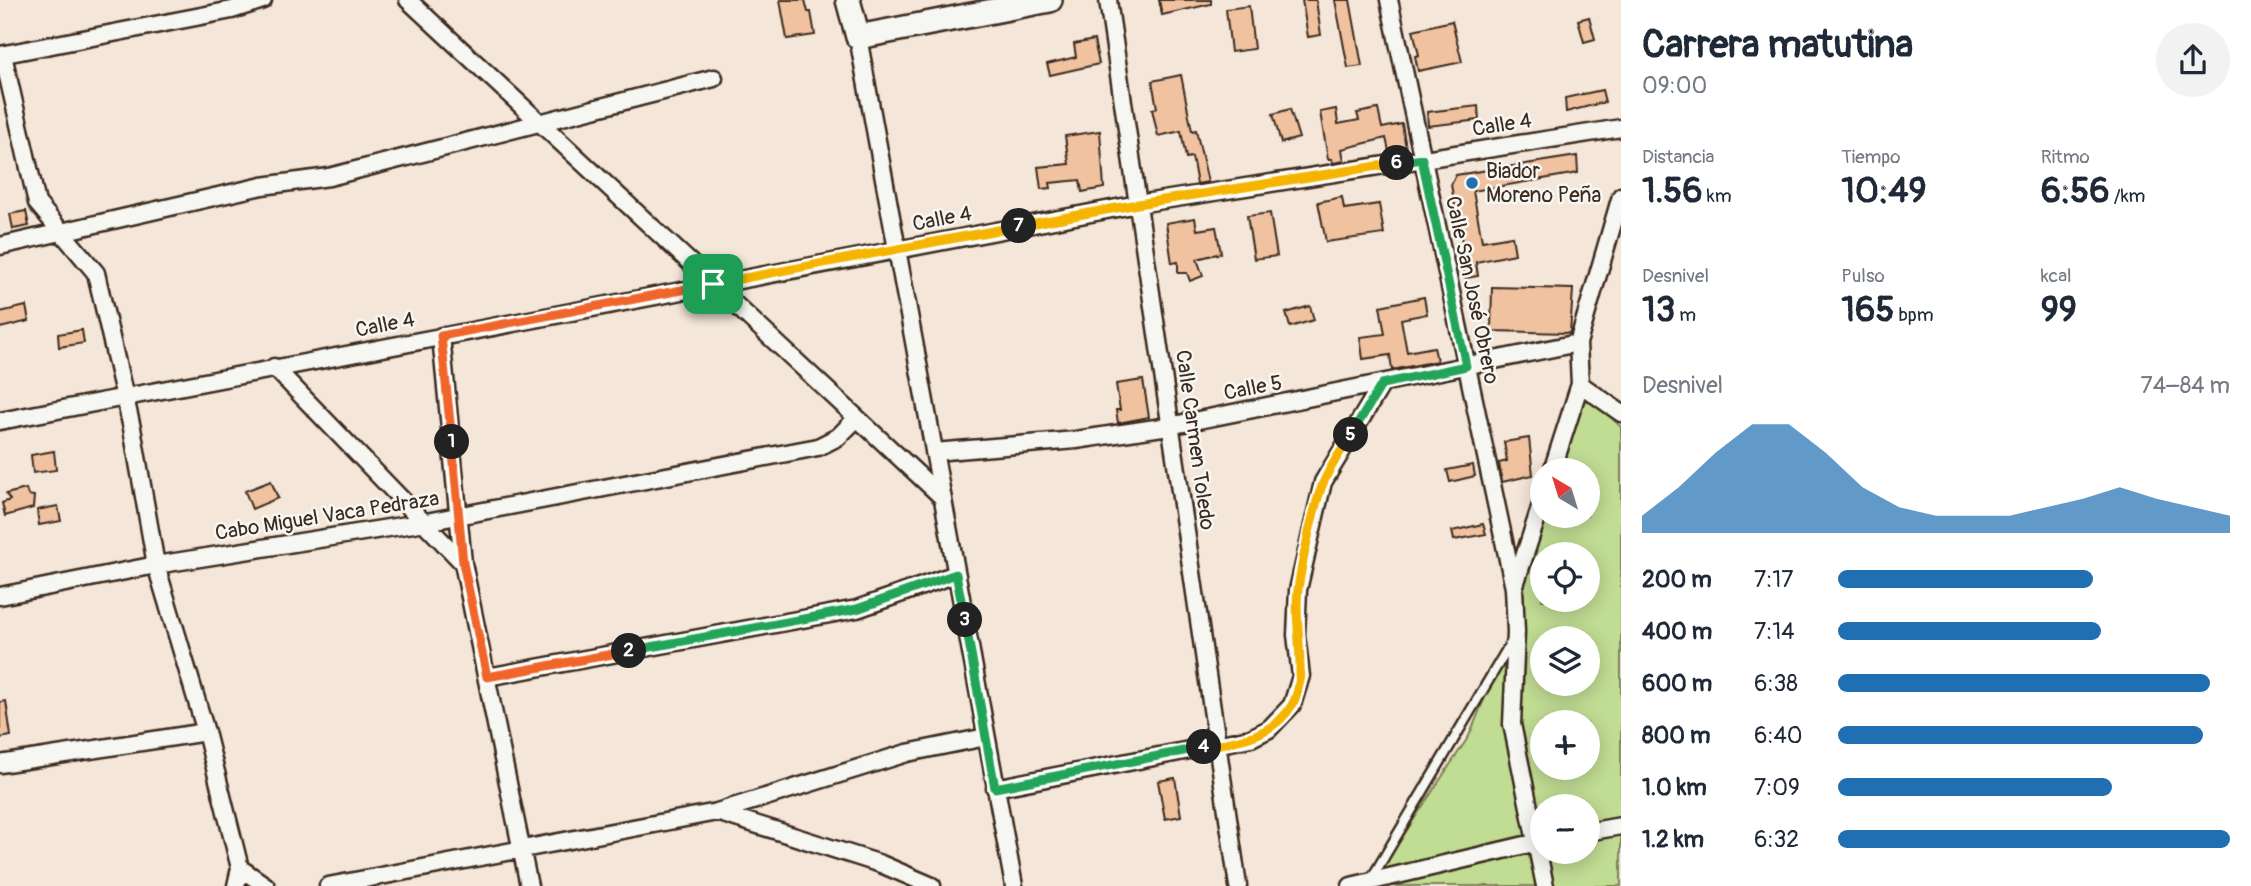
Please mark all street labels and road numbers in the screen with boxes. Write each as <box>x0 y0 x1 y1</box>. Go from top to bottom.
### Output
street label: Calle 4 <box>1470 107 1534 143</box>
street label: Calle San José Obrero <box>1439 194 1505 386</box>
street label: Calle 4 <box>910 200 974 238</box>
street label: Calle 4 <box>353 306 417 344</box>
street label: Calle Carmen Toledo <box>1169 348 1221 532</box>
street label: Calle 5 <box>1221 369 1285 407</box>
street label: Cabo Miguel Vaca Pedraza <box>213 485 441 547</box>

